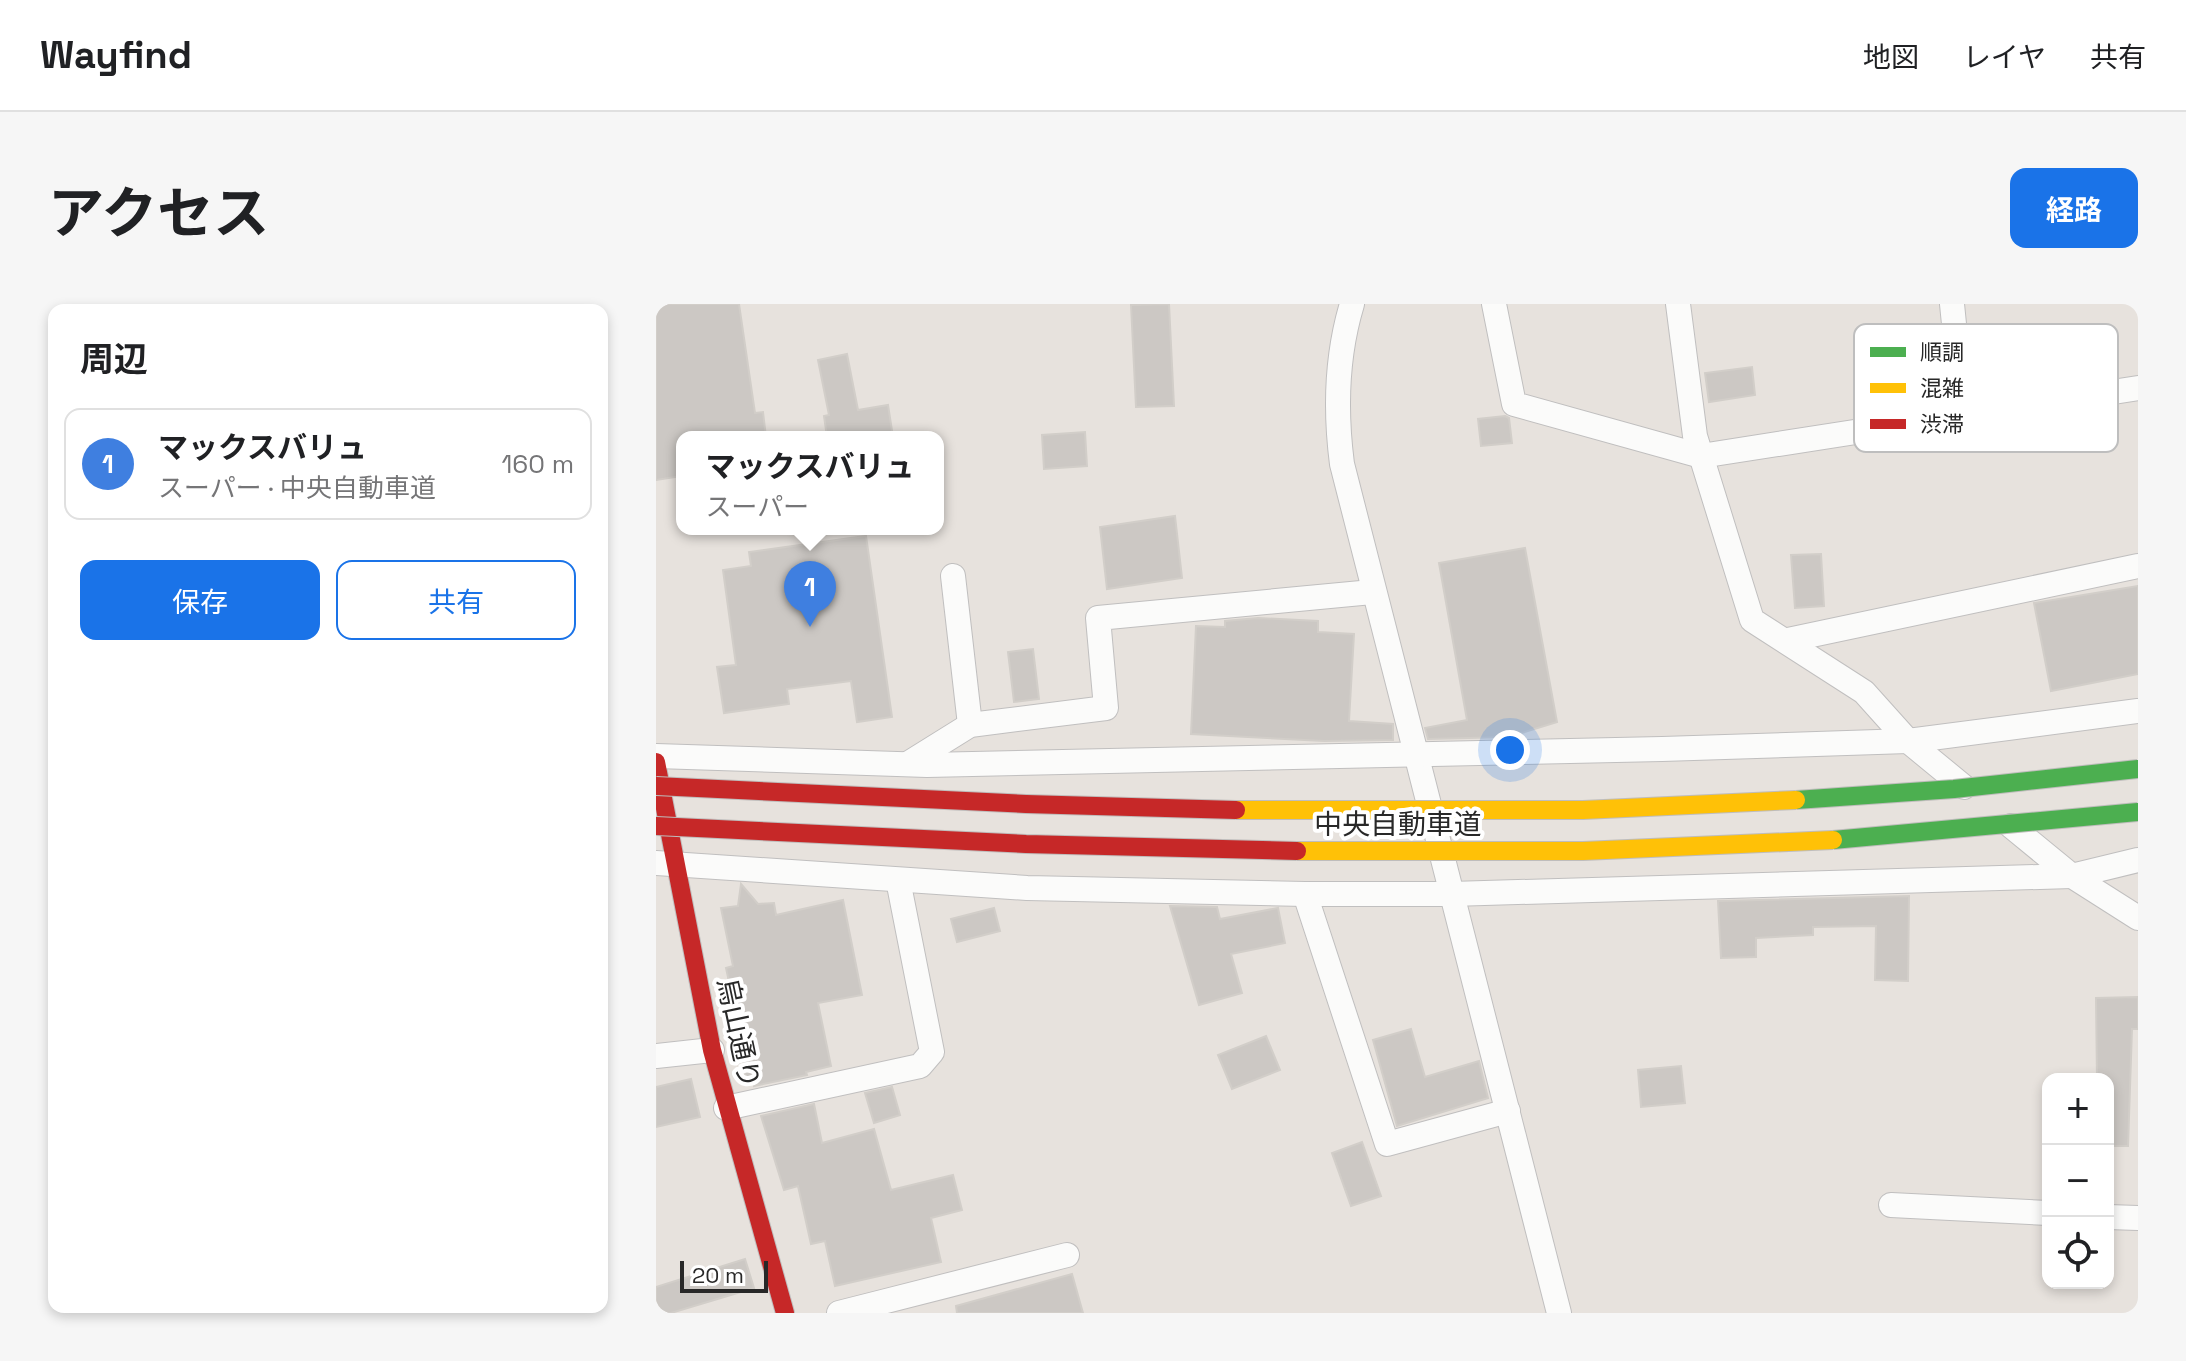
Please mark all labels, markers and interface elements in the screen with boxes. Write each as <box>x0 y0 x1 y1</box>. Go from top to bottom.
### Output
text: Wayfind <box>40 31 192 79</box>
text: 地図 <box>1863 39 1919 75</box>
text: レイヤ <box>1963 39 2046 75</box>
text: 共有 <box>2090 39 2146 75</box>
button: 経路 <box>2010 168 2138 248</box>
text: アクセス <box>48 178 269 249</box>
legend <box>1854 324 2118 452</box>
text: 周辺 <box>80 338 148 381</box>
text: 順調 <box>1920 338 1964 366</box>
text: 混雑 <box>1920 374 1964 402</box>
text: 渋滞 <box>1920 410 1964 438</box>
text: マックスバリュ <box>158 428 367 467</box>
popup <box>676 431 944 535</box>
text: 1 <box>102 447 114 481</box>
text: 160 m <box>502 447 574 481</box>
text: マックスバリュ <box>705 447 915 486</box>
text: スーパー · 中央自動車道 <box>158 471 436 505</box>
text: スーパー <box>705 490 809 524</box>
button: 保存 <box>80 560 320 640</box>
button: 共有 <box>336 560 576 640</box>
pin: 1 <box>784 561 836 627</box>
your location <box>1490 730 1530 770</box>
street label: 中央自動車道 <box>1314 806 1482 842</box>
street label: 烏山通り <box>710 974 768 1092</box>
map controls <box>2042 1073 2114 1289</box>
button: + <box>2042 1073 2114 1145</box>
button: − <box>2042 1145 2114 1217</box>
button: locate <box>2042 1217 2114 1289</box>
scale bar <box>680 1257 768 1293</box>
text: 20 m <box>692 1261 744 1289</box>

